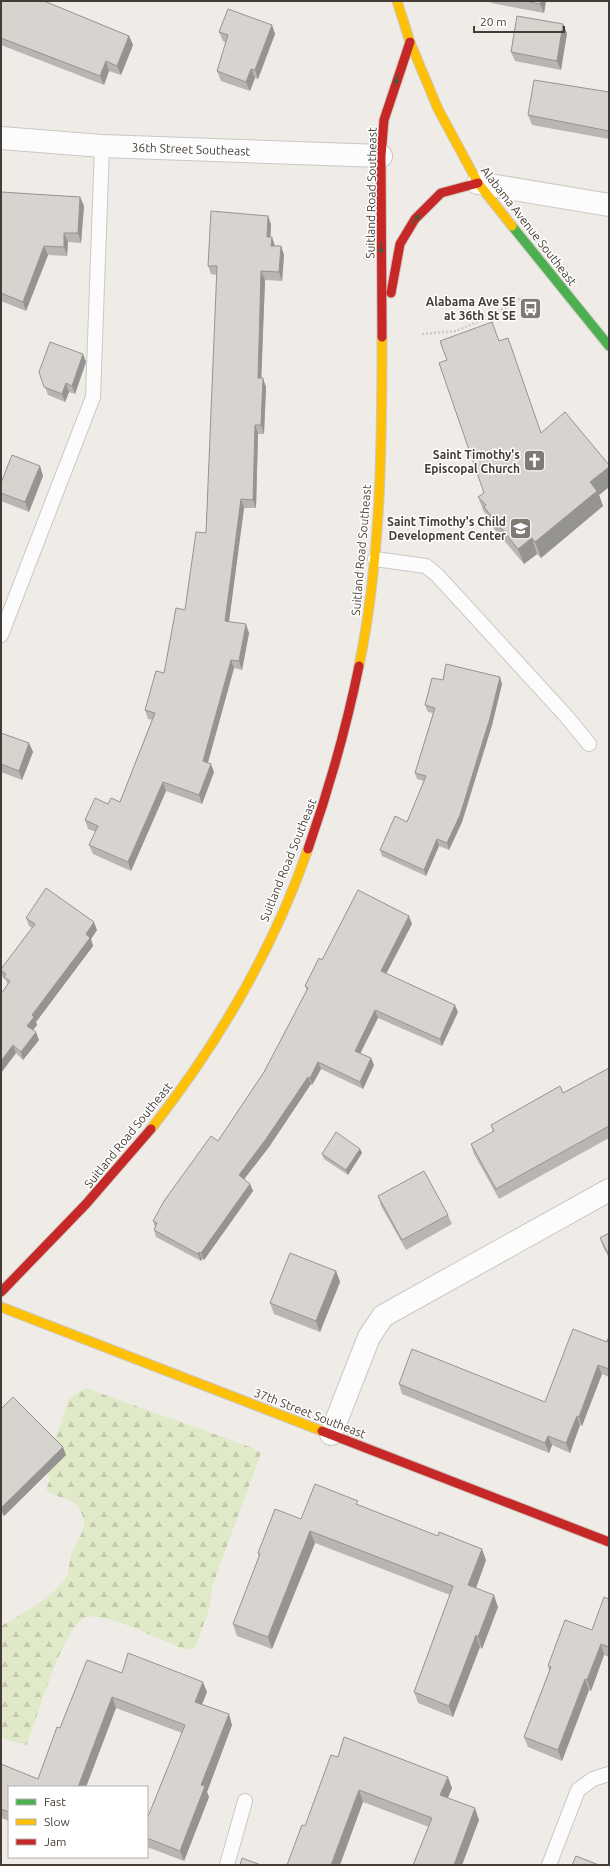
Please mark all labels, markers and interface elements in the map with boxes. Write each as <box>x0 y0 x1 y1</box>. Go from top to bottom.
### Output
scale bar <box>474 8 564 34</box>
text: 20 m <box>480 15 507 28</box>
one-way arrow <box>394 73 400 85</box>
street label: Suitland Road Southeast <box>363 127 379 259</box>
street label: 36th Street Southeast <box>132 140 251 158</box>
street label: Alabama Avenue Southeast <box>479 164 580 288</box>
one-way arrow <box>412 214 421 224</box>
one-way arrow <box>378 242 384 255</box>
place label: Alabama Ave SE at 36th St SE <box>426 295 516 322</box>
bus stop icon: Alabama Ave SE at 36th St SE <box>518 295 544 321</box>
place label: Saint Timothy's Episcopal Church <box>424 448 520 475</box>
church icon: Saint Timothy's Episcopal Church <box>522 448 548 474</box>
street label: Suitland Road Southeast <box>349 484 373 616</box>
place label: Saint Timothy's Child Development Center <box>387 515 506 542</box>
school or university icon: Saint Timothy's Child Development Center <box>508 515 534 541</box>
street label: Suitland Road Southeast <box>257 796 319 923</box>
street label: Suitland Road Southeast <box>82 1080 175 1190</box>
street label: 37th Street Southeast <box>252 1386 368 1440</box>
legend <box>8 1786 148 1858</box>
text: Fast <box>44 1795 66 1808</box>
text: Slow <box>44 1815 70 1828</box>
text: Jam <box>44 1835 66 1848</box>

